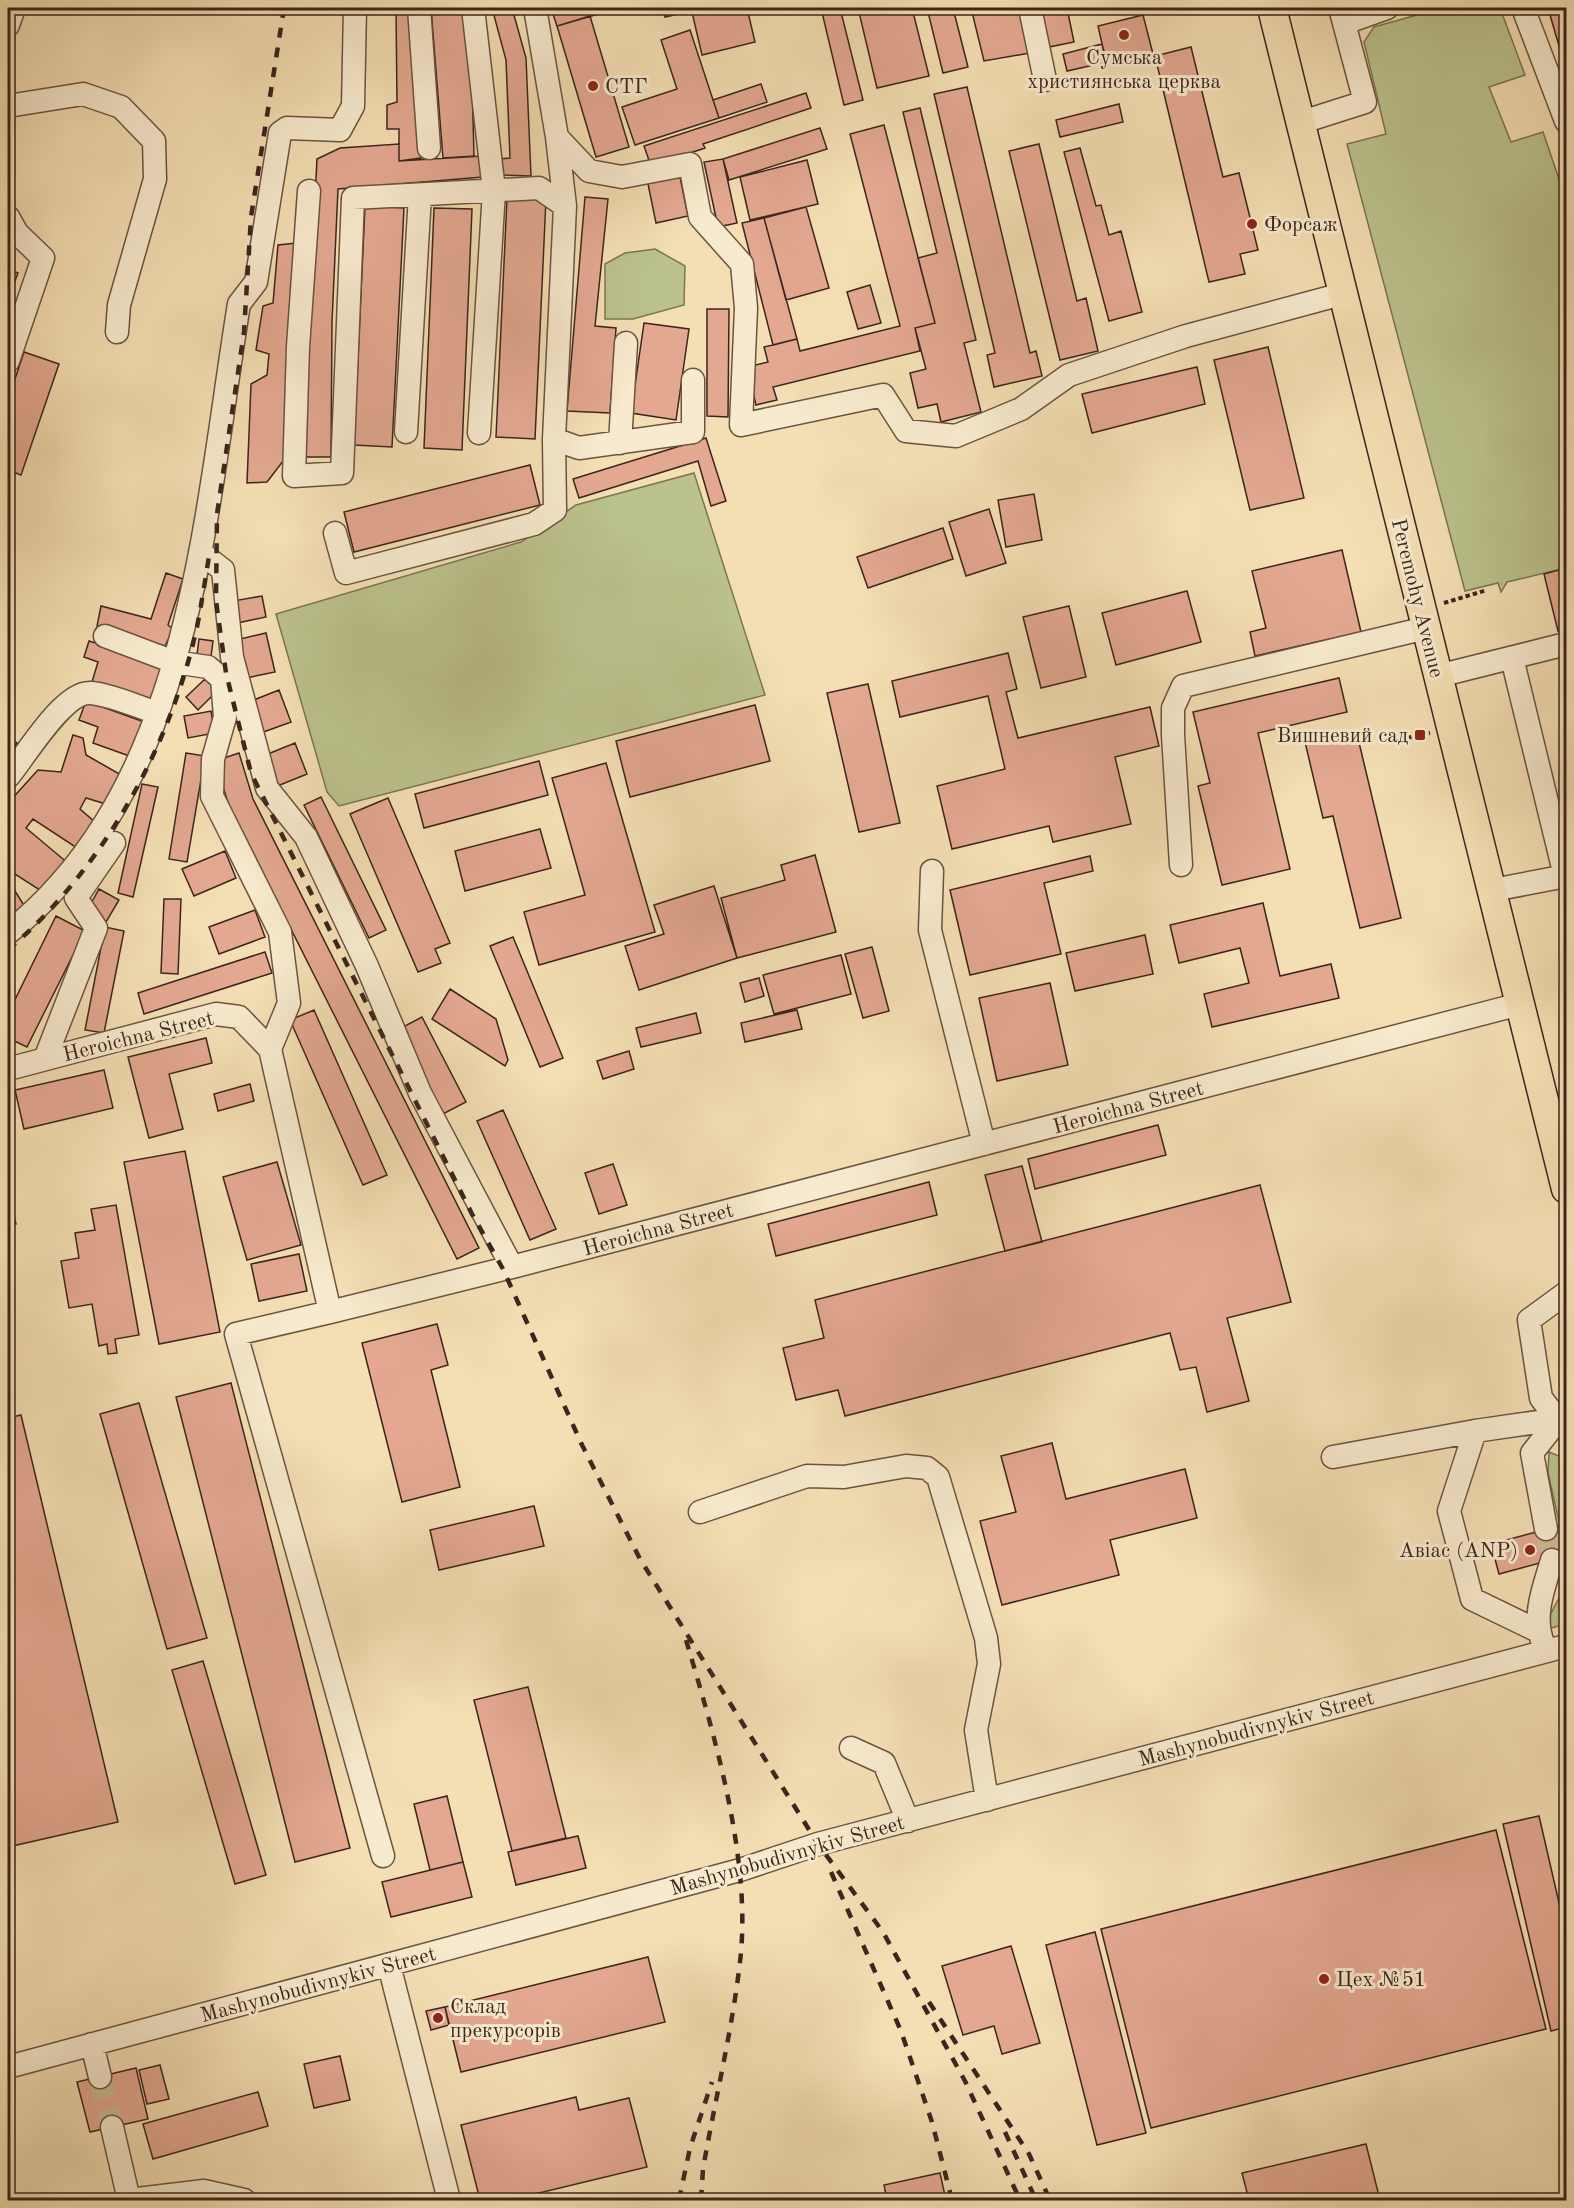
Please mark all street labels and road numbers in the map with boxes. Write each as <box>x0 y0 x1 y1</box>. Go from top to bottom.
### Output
street label: Peremohy Avenue <box>1387 517 1446 680</box>
street label: Heroichna Street <box>61 1009 216 1066</box>
street label: Heroichna Street <box>1051 1078 1206 1139</box>
street label: Heroichna Street <box>581 1200 736 1261</box>
street label: Mashynobudivnykiv Street <box>1136 1688 1376 1771</box>
street label: Mashynobudivnykiv Street <box>668 1813 907 1900</box>
street label: Mashynobudivnykiv Street <box>198 1944 438 2027</box>

